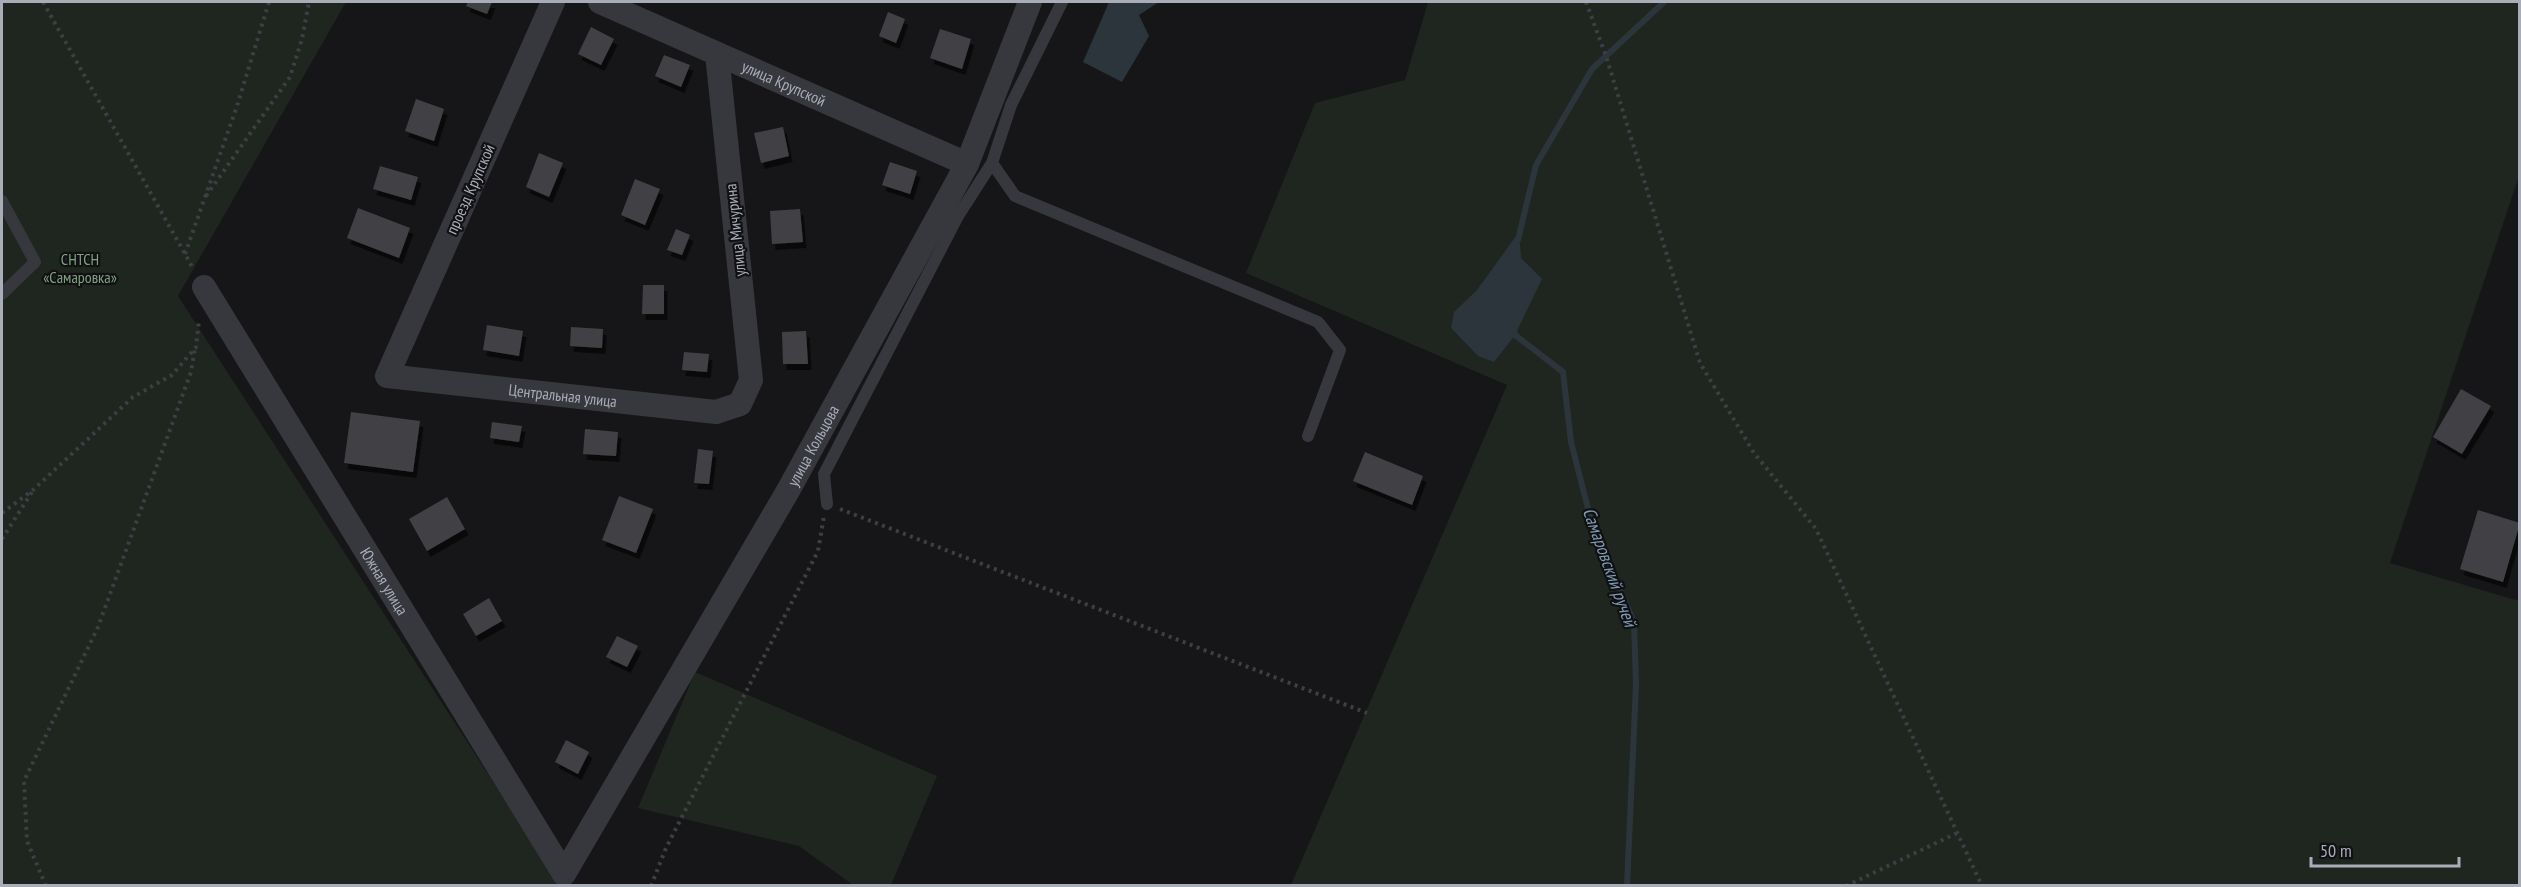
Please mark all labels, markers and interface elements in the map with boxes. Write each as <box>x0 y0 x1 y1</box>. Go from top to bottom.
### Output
street label: улица Крупской <box>739 56 829 110</box>
street label: проезд Крупской <box>441 141 499 237</box>
street label: улица Мичурина <box>720 183 750 277</box>
park label: СНТСН «Самаровка» <box>43 249 117 287</box>
street label: Центральная улица <box>508 379 618 411</box>
street label: улица Кольцова <box>782 401 843 490</box>
water label: Самаровский ручей <box>1578 504 1643 632</box>
street label: Южная улица <box>356 544 413 619</box>
scale bar <box>2311 830 2460 868</box>
text: 50 m <box>2320 839 2352 862</box>

